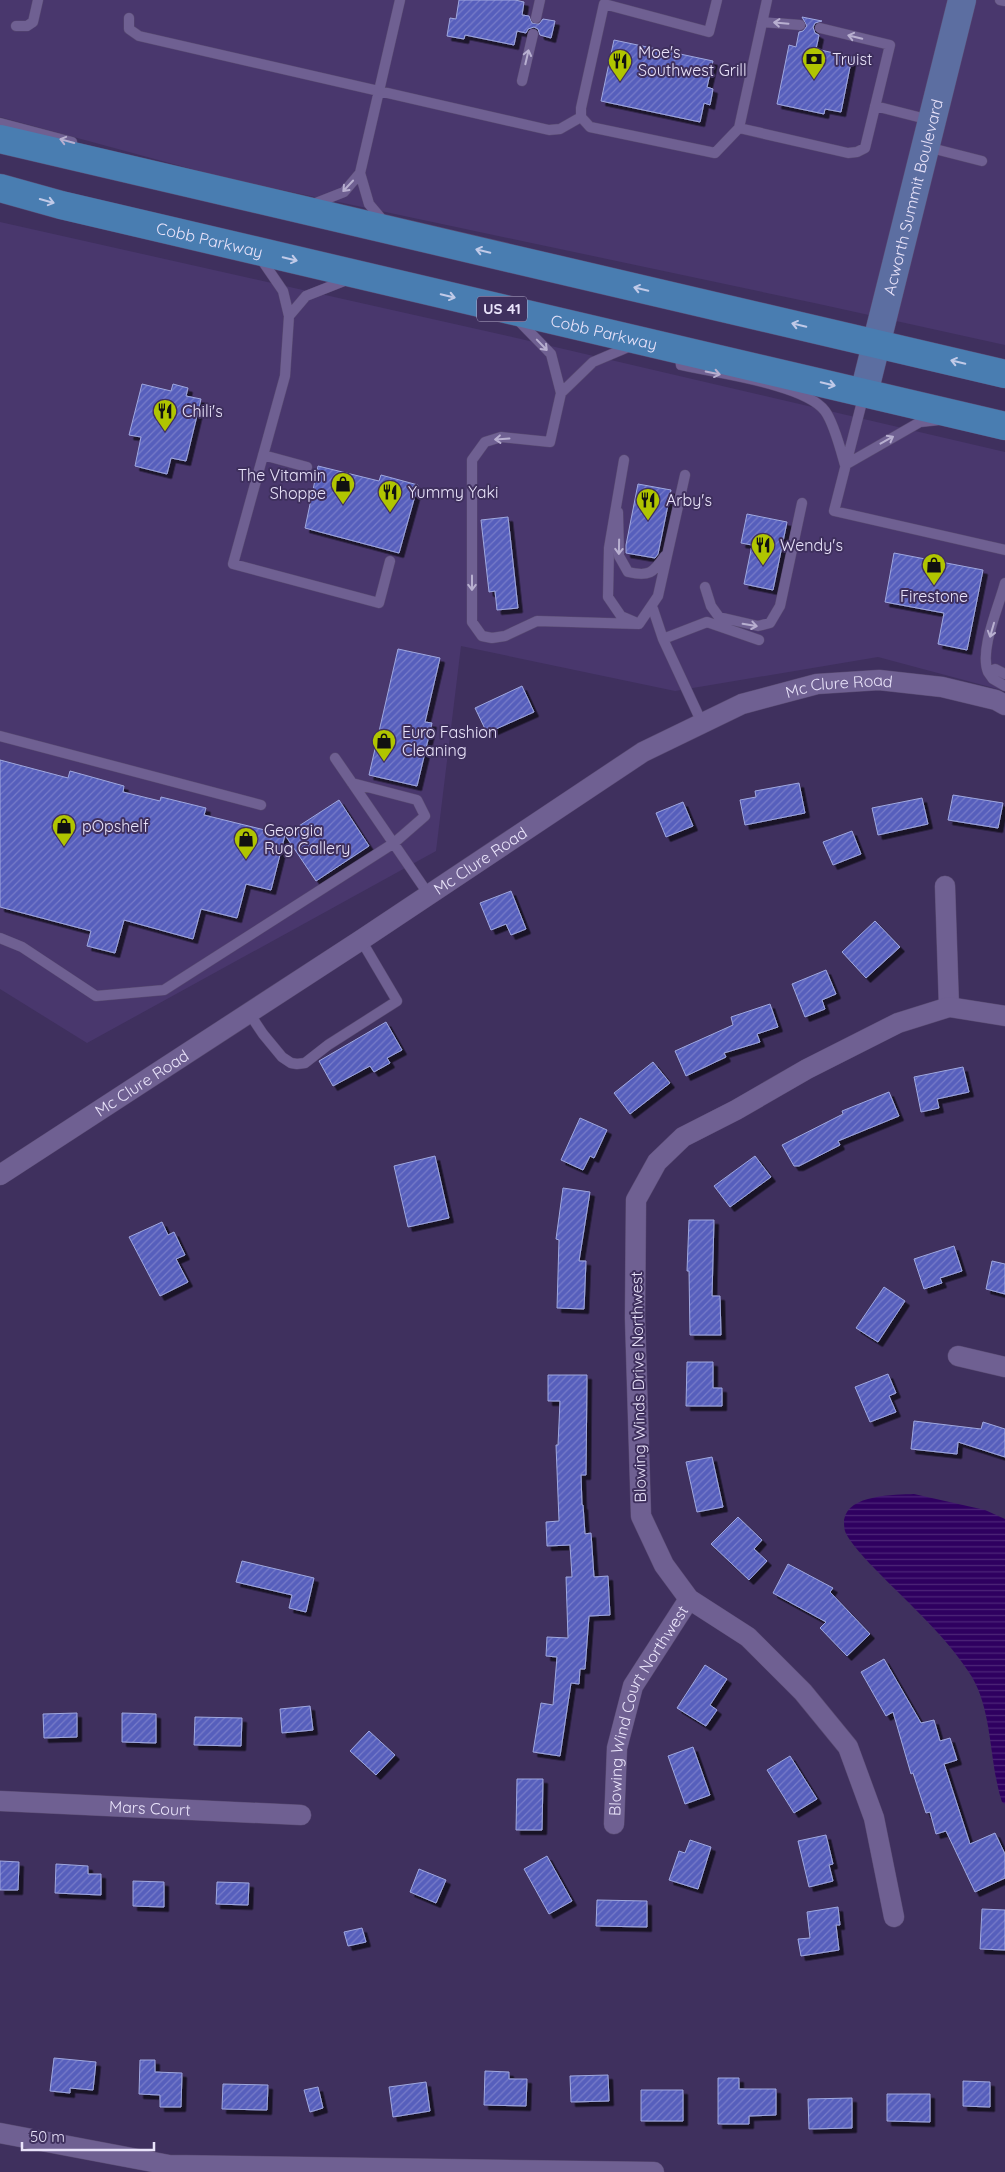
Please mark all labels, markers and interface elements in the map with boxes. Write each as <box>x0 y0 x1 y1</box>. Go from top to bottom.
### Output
one-way arrow <box>773 19 789 28</box>
one-way arrow <box>848 32 864 41</box>
place label: Moe's Southwest Grill <box>638 42 747 80</box>
bank icon: Truist <box>801 46 827 80</box>
restaurant icon: Moe's Southwest Grill <box>607 48 633 82</box>
place label: Truist <box>832 49 872 69</box>
one-way arrow <box>523 50 532 66</box>
street label: Acworth Summit Boulevard <box>879 97 947 297</box>
one-way arrow <box>59 135 75 145</box>
one-way arrow <box>342 179 354 192</box>
one-way arrow <box>39 196 55 206</box>
street label: Cobb Parkway <box>154 218 265 262</box>
one-way arrow <box>475 246 491 256</box>
one-way arrow <box>282 255 298 264</box>
one-way arrow <box>633 284 649 293</box>
one-way arrow <box>440 292 456 301</box>
road number: US 41 <box>477 296 527 322</box>
street label: Cobb Parkway <box>549 310 659 354</box>
one-way arrow <box>792 320 808 329</box>
one-way arrow <box>536 339 548 351</box>
one-way arrow <box>950 357 966 366</box>
one-way arrow <box>705 368 721 378</box>
one-way arrow <box>820 380 836 389</box>
restaurant icon: Chili's <box>152 398 178 432</box>
place label: Chili's <box>182 401 223 421</box>
one-way arrow <box>494 434 510 443</box>
one-way arrow <box>879 435 894 445</box>
place label: The Vitamin Shoppe <box>237 465 326 503</box>
shop icon: The Vitamin Shoppe <box>330 471 356 505</box>
restaurant icon: Yummy Yaki <box>377 479 403 513</box>
place label: Yummy Yaki <box>408 482 498 502</box>
restaurant icon: Arby's <box>635 487 661 521</box>
place label: Arby's <box>666 490 712 510</box>
restaurant icon: Wendy's <box>750 532 776 566</box>
place label: Wendy's <box>780 535 843 555</box>
one-way arrow <box>614 539 624 555</box>
shop icon: Firestone <box>921 552 947 586</box>
one-way arrow <box>467 574 477 591</box>
place label: Firestone <box>900 586 968 606</box>
one-way arrow <box>742 620 758 630</box>
one-way arrow <box>986 622 996 638</box>
street label: Mc Clure Road <box>783 670 894 702</box>
place label: Euro Fashion Cleaning <box>402 722 497 760</box>
shop icon: Euro Fashion Cleaning <box>371 728 397 762</box>
shop icon: pOpshelf <box>51 813 77 847</box>
place label: pOpshelf <box>82 816 149 836</box>
place label: Georgia Rug Gallery <box>264 820 350 858</box>
street label: Mc Clure Road <box>430 822 531 899</box>
shop icon: Georgia Rug Gallery <box>233 826 259 860</box>
street label: Mc Clure Road <box>91 1045 192 1121</box>
street label: Blowing Winds Drive Northwest <box>626 1271 650 1503</box>
street label: Blowing Wind Court Northwest <box>604 1602 692 1817</box>
street label: Mars Court <box>108 1796 191 1820</box>
scale bar <box>22 2120 155 2152</box>
text: 50 m <box>30 2127 65 2146</box>

